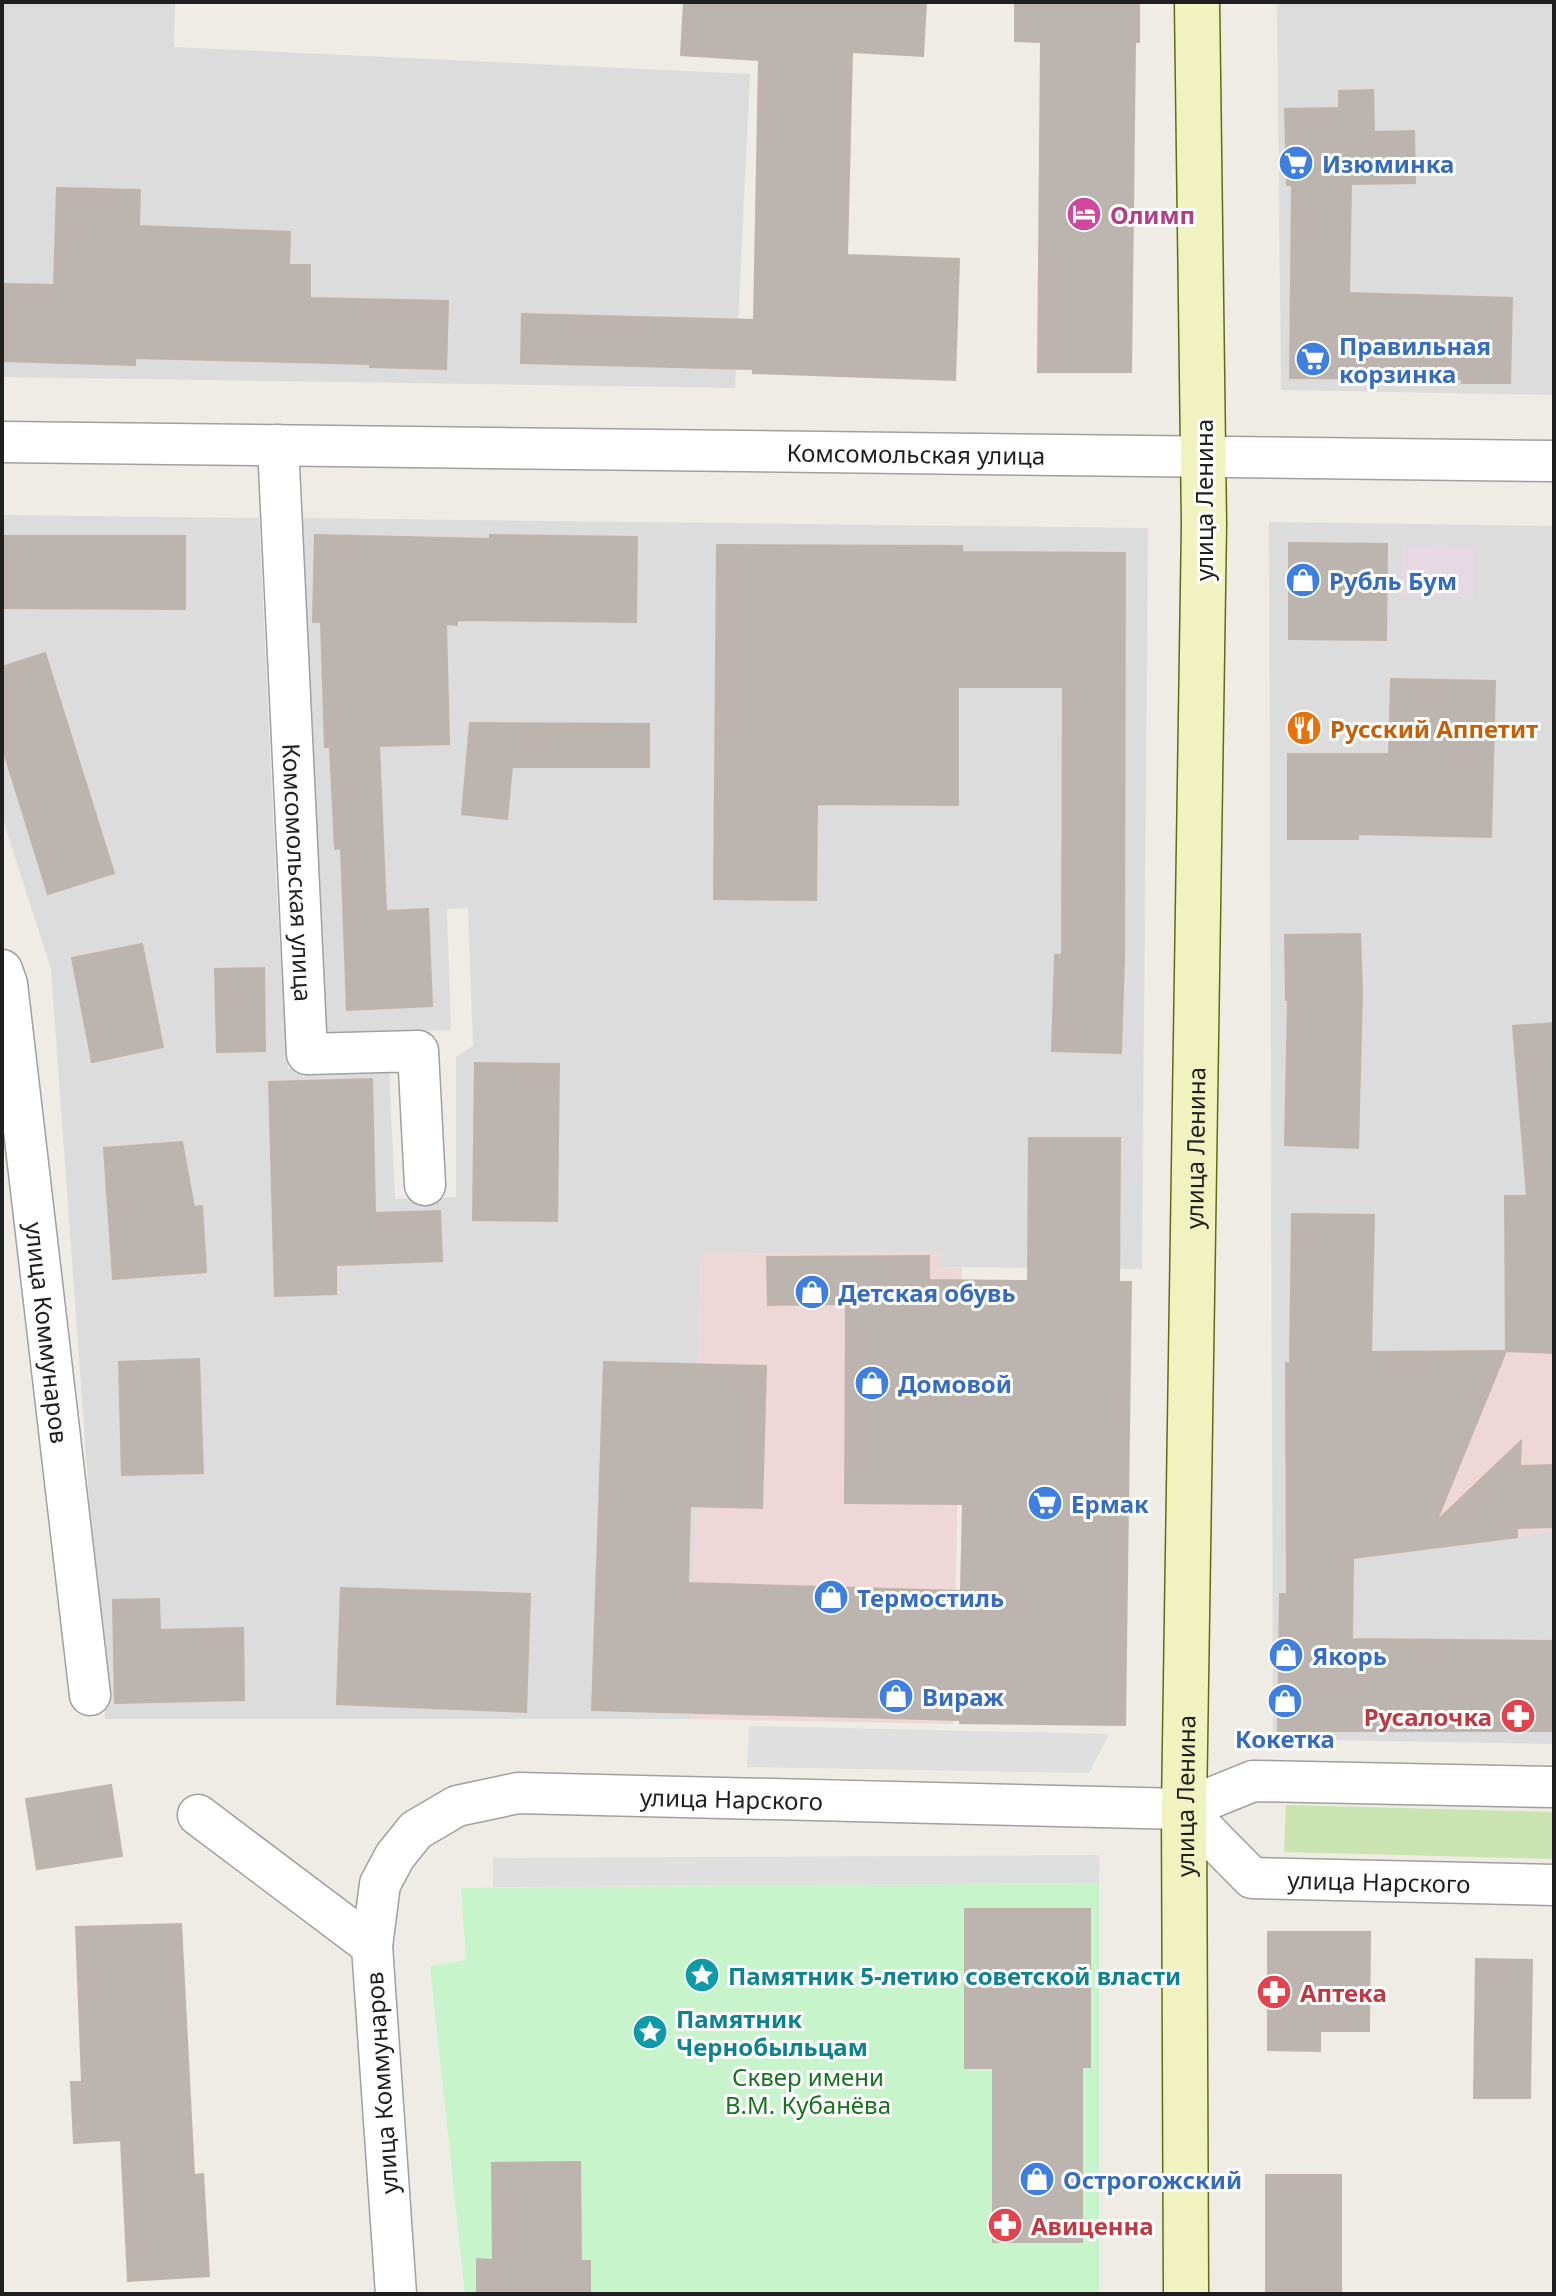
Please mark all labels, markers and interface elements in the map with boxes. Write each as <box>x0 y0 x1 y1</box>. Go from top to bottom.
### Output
supermarket icon: Изюминка <box>1277 144 1315 182</box>
place label: Изюминка <box>1322 147 1454 180</box>
hotel icon: Олимп <box>1065 195 1103 233</box>
place label: Олимп <box>1110 198 1195 231</box>
place label: Правильная корзинка <box>1339 329 1491 390</box>
supermarket icon: Правильная корзинка <box>1294 340 1332 378</box>
street label: улица Ленина <box>1187 419 1220 581</box>
street label: Комсомольская улица <box>786 435 1045 471</box>
shop icon: Рубль Бум <box>1284 561 1322 599</box>
place label: Рубль Бум <box>1329 564 1457 597</box>
restaurant icon: Русский Аппетит <box>1285 709 1323 747</box>
place label: Русский Аппетит <box>1330 712 1538 745</box>
street label: Комсомольская улица <box>276 743 321 1002</box>
street label: улица Ленина <box>1177 1067 1212 1229</box>
street label: улица Коммунаров <box>18 1220 77 1445</box>
shop icon: Детская обувь <box>793 1273 831 1311</box>
place label: Детская обувь <box>838 1276 1016 1309</box>
shop icon: Домовой <box>853 1364 891 1402</box>
place label: Домовой <box>898 1367 1012 1400</box>
supermarket icon: Ермак <box>1026 1484 1064 1522</box>
place label: Ермак <box>1071 1487 1149 1520</box>
shop icon: Термостиль <box>812 1578 850 1616</box>
place label: Термостиль <box>857 1581 1004 1614</box>
shop icon: Якорь <box>1267 1636 1305 1674</box>
place label: Якорь <box>1312 1639 1387 1672</box>
shop icon: Вираж <box>877 1677 915 1715</box>
place label: Вираж <box>922 1680 1004 1713</box>
shop icon: Кокетка <box>1266 1682 1304 1720</box>
pharmacy icon: Русалочка <box>1499 1697 1537 1735</box>
place label: Русалочка <box>1364 1700 1492 1733</box>
street label: улица Ленина <box>1168 1715 1202 1877</box>
place label: Кокетка <box>1235 1722 1335 1755</box>
street label: улица Нарского <box>640 1779 823 1817</box>
street label: улица Нарского <box>1287 1862 1471 1900</box>
place icon: Памятник 5-летию советской власти <box>683 1956 721 1994</box>
place label: Памятник 5-летию советской власти <box>728 1959 1181 1992</box>
street label: улица Коммунаров <box>357 1971 405 2195</box>
pharmacy icon: Аптека <box>1255 1973 1293 2011</box>
place label: Аптека <box>1300 1976 1387 2009</box>
place label: Памятник Чернобыльцам <box>676 2002 868 2063</box>
place icon: Памятник Чернобыльцам <box>631 2013 669 2051</box>
park label: Сквер имени В.М. Кубанёва <box>725 2060 891 2121</box>
shop icon: Острогожский <box>1018 2160 1056 2198</box>
place label: Острогожский <box>1063 2163 1242 2196</box>
pharmacy icon: Авиценна <box>986 2206 1024 2244</box>
place label: Авиценна <box>1031 2209 1154 2242</box>

